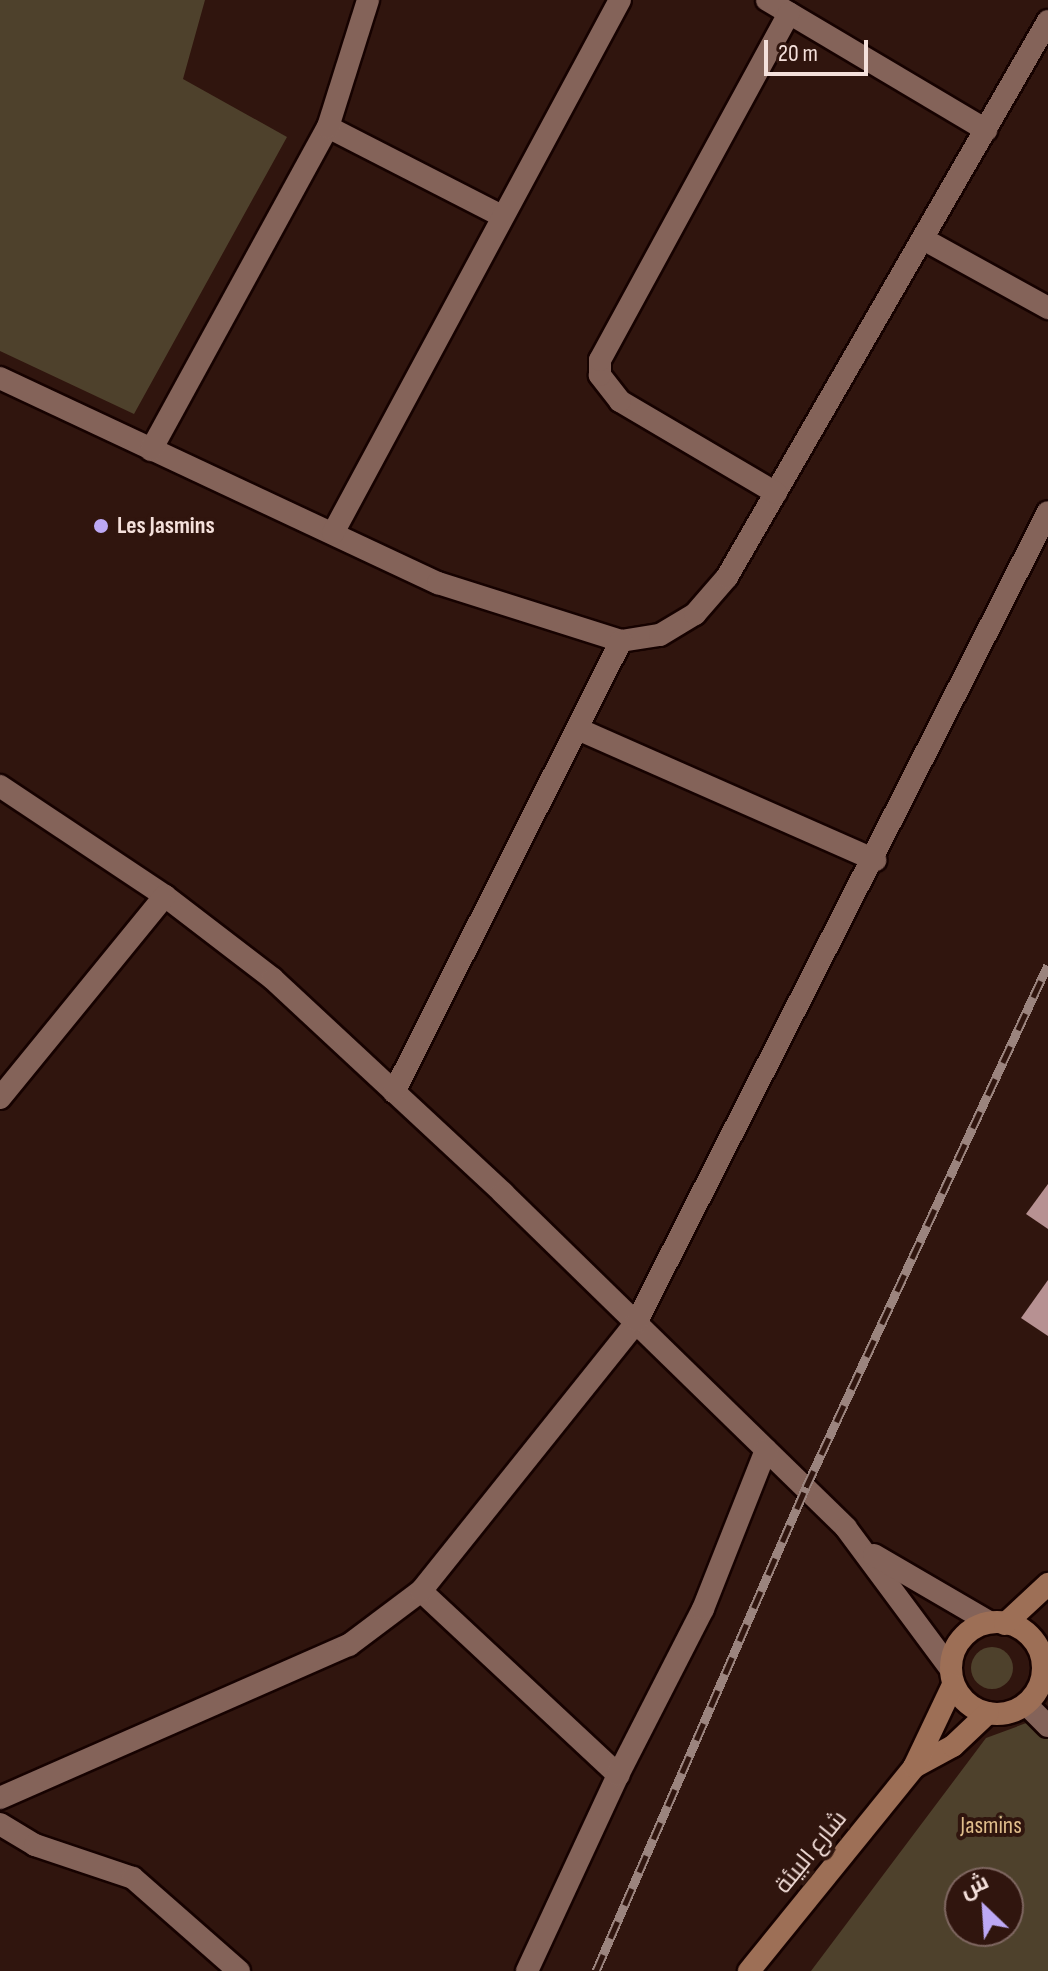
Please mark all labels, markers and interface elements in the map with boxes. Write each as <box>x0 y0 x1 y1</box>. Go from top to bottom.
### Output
scale bar <box>768 24 872 74</box>
text: 20 m <box>778 39 818 68</box>
place label: Les Jasmins <box>117 512 215 540</box>
marker: Les Jasmins <box>92 517 110 535</box>
street label: شارع البيئة <box>769 1805 853 1899</box>
park label: Jasmins <box>960 1812 1022 1840</box>
north arrow <box>944 1867 1024 1947</box>
text: ش <box>956 1868 993 1905</box>

